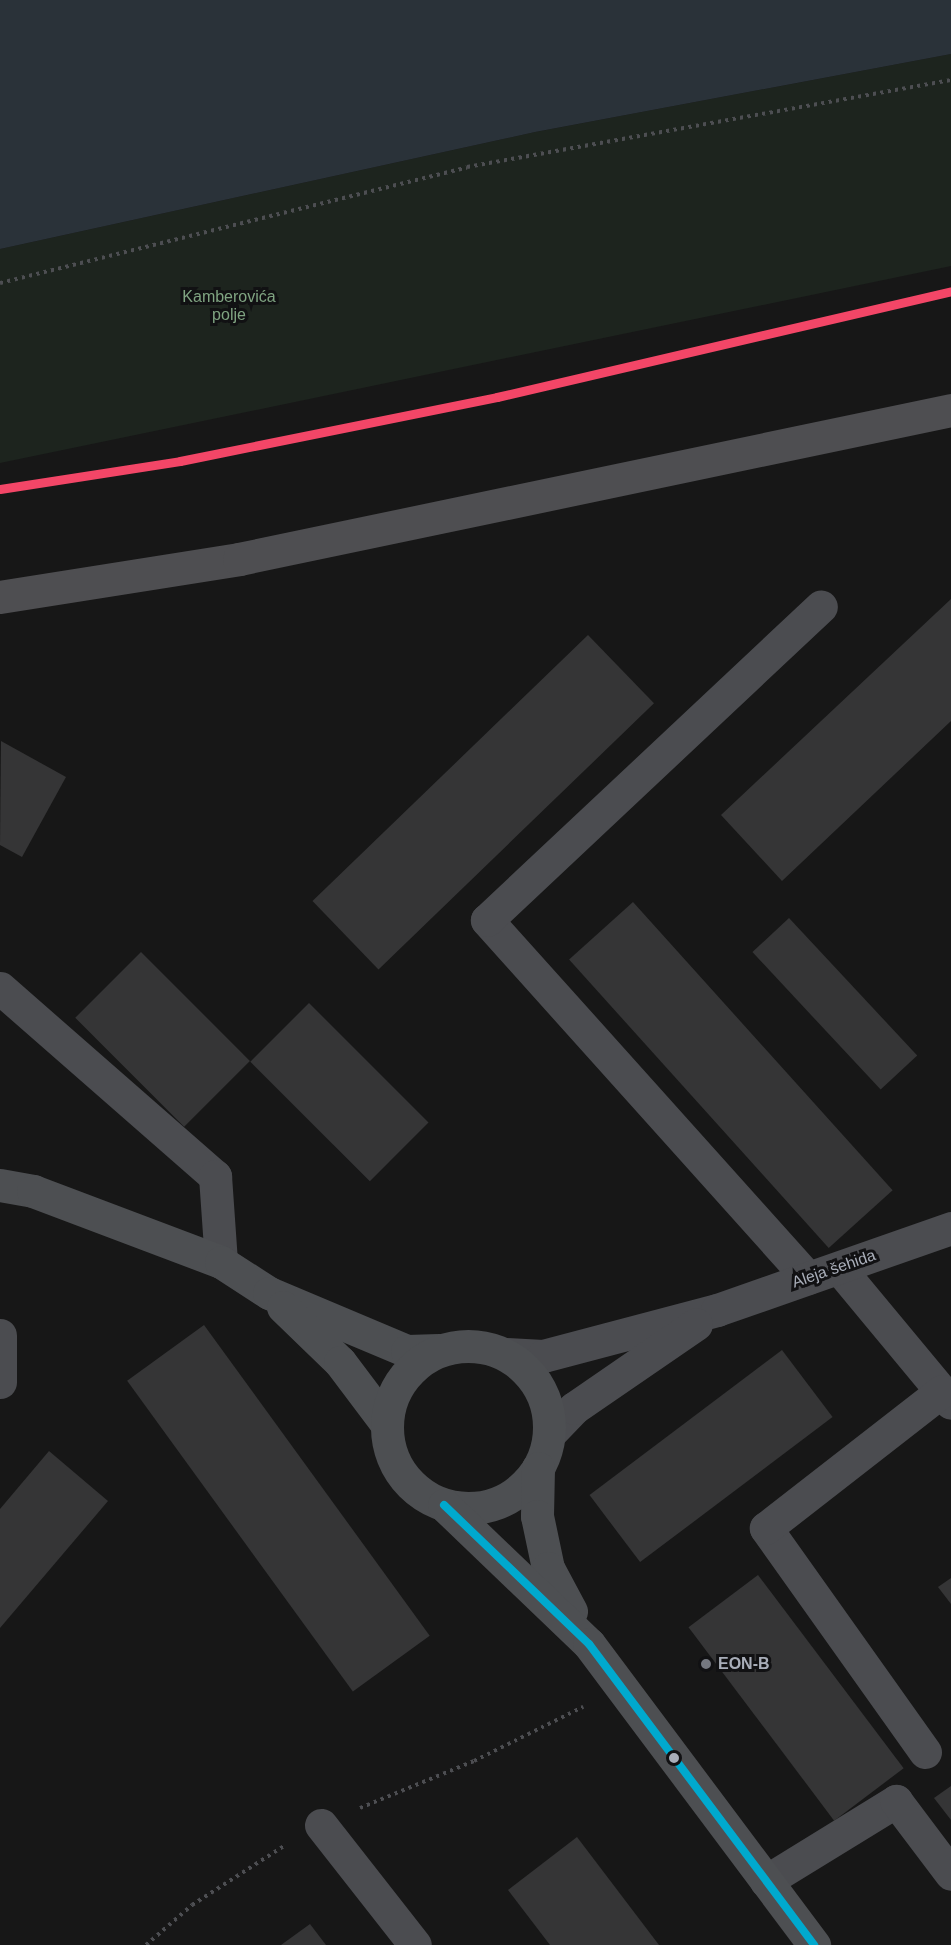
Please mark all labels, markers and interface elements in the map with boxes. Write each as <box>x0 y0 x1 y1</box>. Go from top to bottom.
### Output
park label: Kamberovića polje <box>182 287 276 325</box>
street label: Aleja šehida <box>790 1246 878 1292</box>
place label: EON-B <box>718 1654 770 1674</box>
marker: EON-B <box>699 1657 713 1671</box>
unlabelled marker <box>668 1752 680 1764</box>

